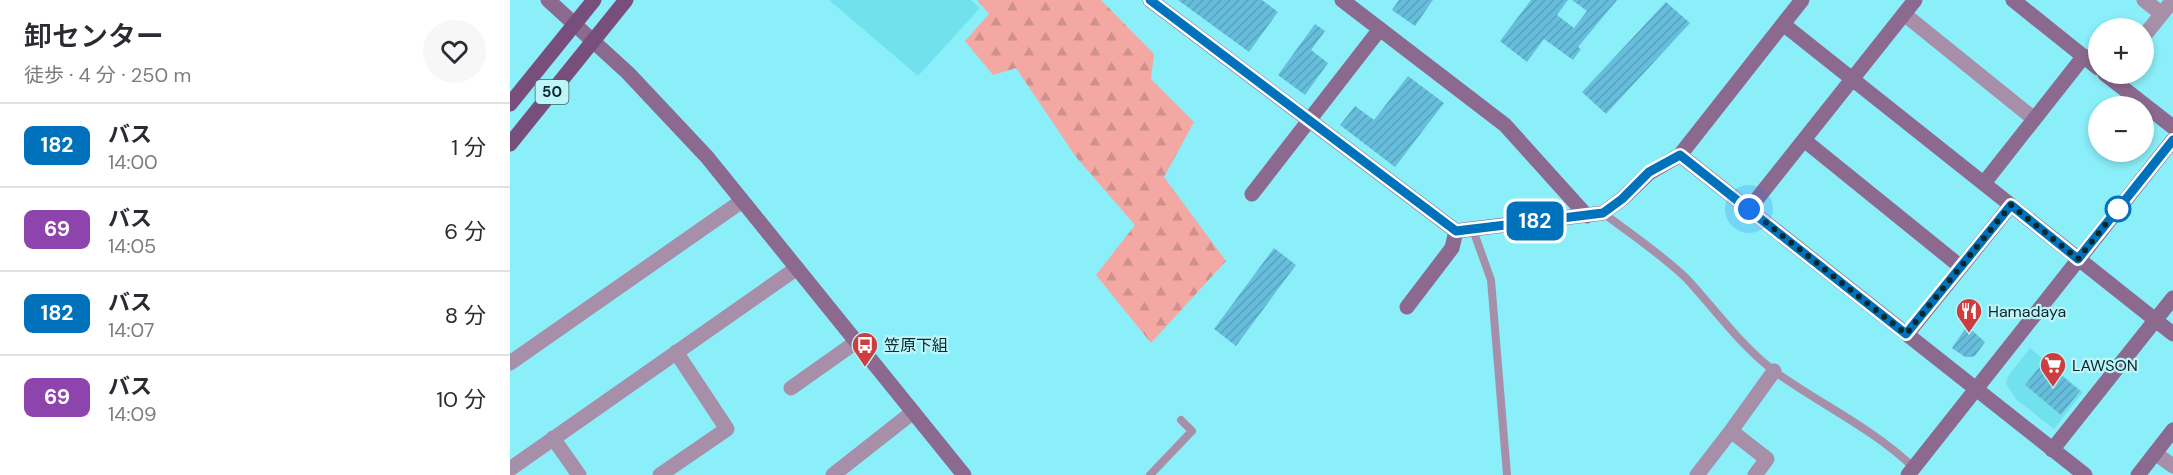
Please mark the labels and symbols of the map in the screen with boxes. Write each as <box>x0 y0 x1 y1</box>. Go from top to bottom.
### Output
road number: 50 <box>536 80 568 104</box>
your location <box>1734 194 1764 224</box>
unlabelled marker <box>2105 196 2131 222</box>
line badge: 182 <box>1500 202 1570 240</box>
restaurant icon: Hamadaya <box>1954 296 1984 334</box>
place label: Hamadaya <box>1988 301 2066 322</box>
bus stop icon: 笠原下組 <box>850 330 880 368</box>
place label: 笠原下組 <box>884 335 948 356</box>
supermarket icon: LAWSON <box>2038 350 2068 388</box>
place label: LAWSON <box>2072 355 2138 376</box>

